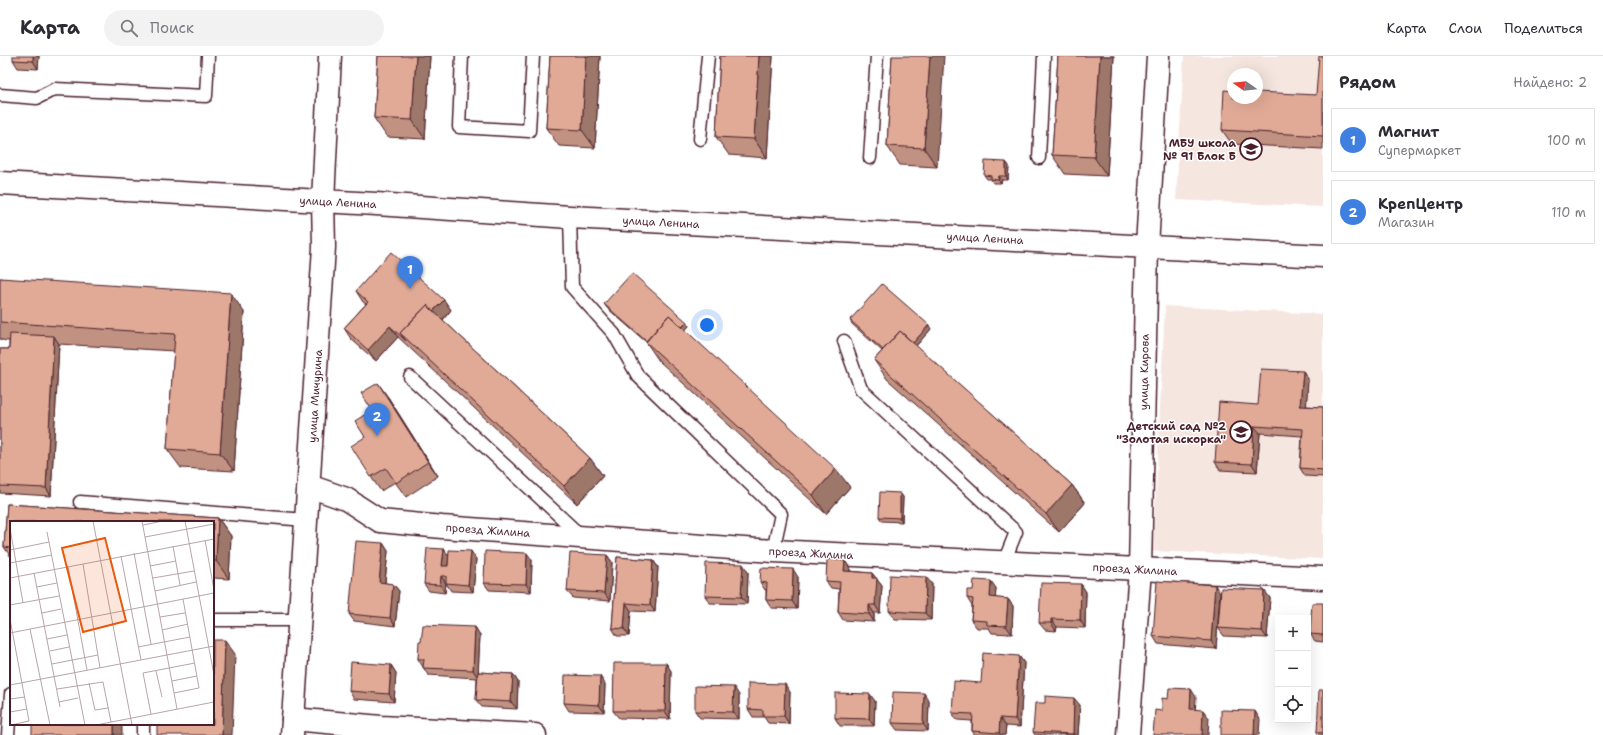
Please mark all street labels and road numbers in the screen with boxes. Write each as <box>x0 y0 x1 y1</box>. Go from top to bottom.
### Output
street label: улица Ленина <box>299 193 377 212</box>
street label: улица Ленина <box>622 213 700 232</box>
street label: улица Ленина <box>946 229 1024 248</box>
street label: улица Кирова <box>1136 334 1153 410</box>
street label: улица Мичурина <box>305 349 326 443</box>
street label: проезд Жилина <box>445 520 531 541</box>
street label: проезд Жилина <box>768 544 854 563</box>
street label: проезд Жилина <box>1092 560 1178 579</box>

